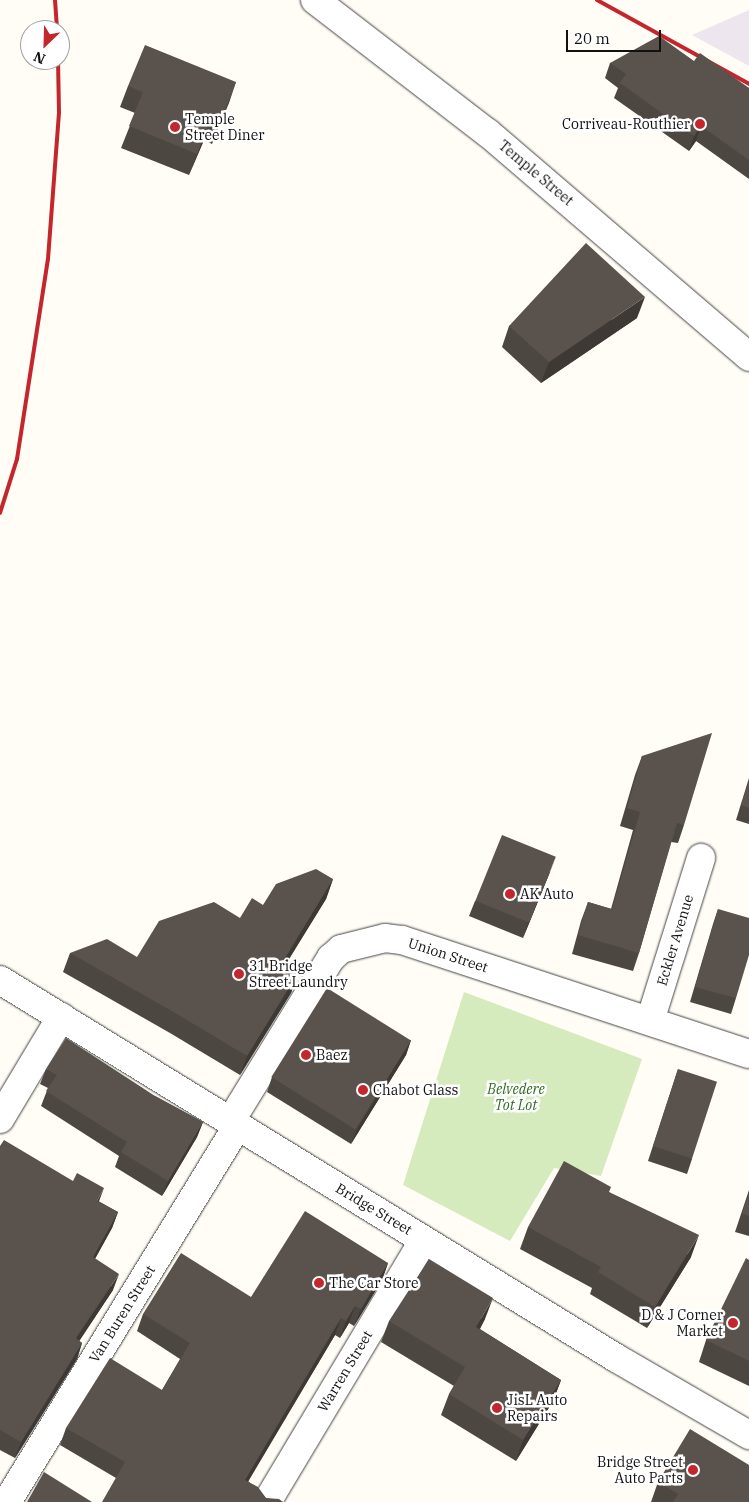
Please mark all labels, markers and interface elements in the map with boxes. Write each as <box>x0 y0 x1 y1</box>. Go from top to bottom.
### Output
north arrow <box>20 20 70 70</box>
scale bar <box>569 20 664 52</box>
text: 20 m <box>574 29 610 48</box>
text: N <box>31 47 48 68</box>
place label: Temple Street Diner <box>185 111 265 144</box>
place label: Corriveau-Routhier <box>562 116 690 132</box>
marker: Corriveau-Routhier <box>694 118 706 130</box>
marker: Temple Street Diner <box>169 121 181 133</box>
street label: Temple Street <box>495 137 577 209</box>
place label: AK Auto <box>520 886 574 902</box>
marker: AK Auto <box>504 888 516 900</box>
street label: Eckler Avenue <box>653 892 697 988</box>
street label: Union Street <box>406 934 490 976</box>
place label: 31 Bridge Street Laundry <box>249 958 348 990</box>
marker: 31 Bridge Street Laundry <box>233 968 245 980</box>
place label: Baez <box>316 1047 348 1063</box>
marker: Baez <box>300 1049 312 1061</box>
park label: Belvedere Tot Lot <box>487 1081 545 1114</box>
place label: Chabot Glass <box>373 1082 458 1098</box>
marker: Chabot Glass <box>357 1084 369 1096</box>
street label: Bridge Street <box>333 1180 415 1238</box>
street label: Van Buren Street <box>85 1262 159 1366</box>
place label: The Car Store <box>329 1275 418 1291</box>
marker: The Car Store <box>313 1277 325 1289</box>
place label: D & J Corner Market <box>641 1307 723 1340</box>
marker: D & J Corner Market <box>727 1317 739 1329</box>
street label: Warren Street <box>314 1327 376 1415</box>
place label: JisL Auto Repairs <box>507 1392 567 1424</box>
marker: JisL Auto Repairs <box>491 1402 503 1414</box>
place label: Bridge Street Auto Parts <box>597 1454 683 1486</box>
marker: Bridge Street Auto Parts <box>687 1464 699 1476</box>

